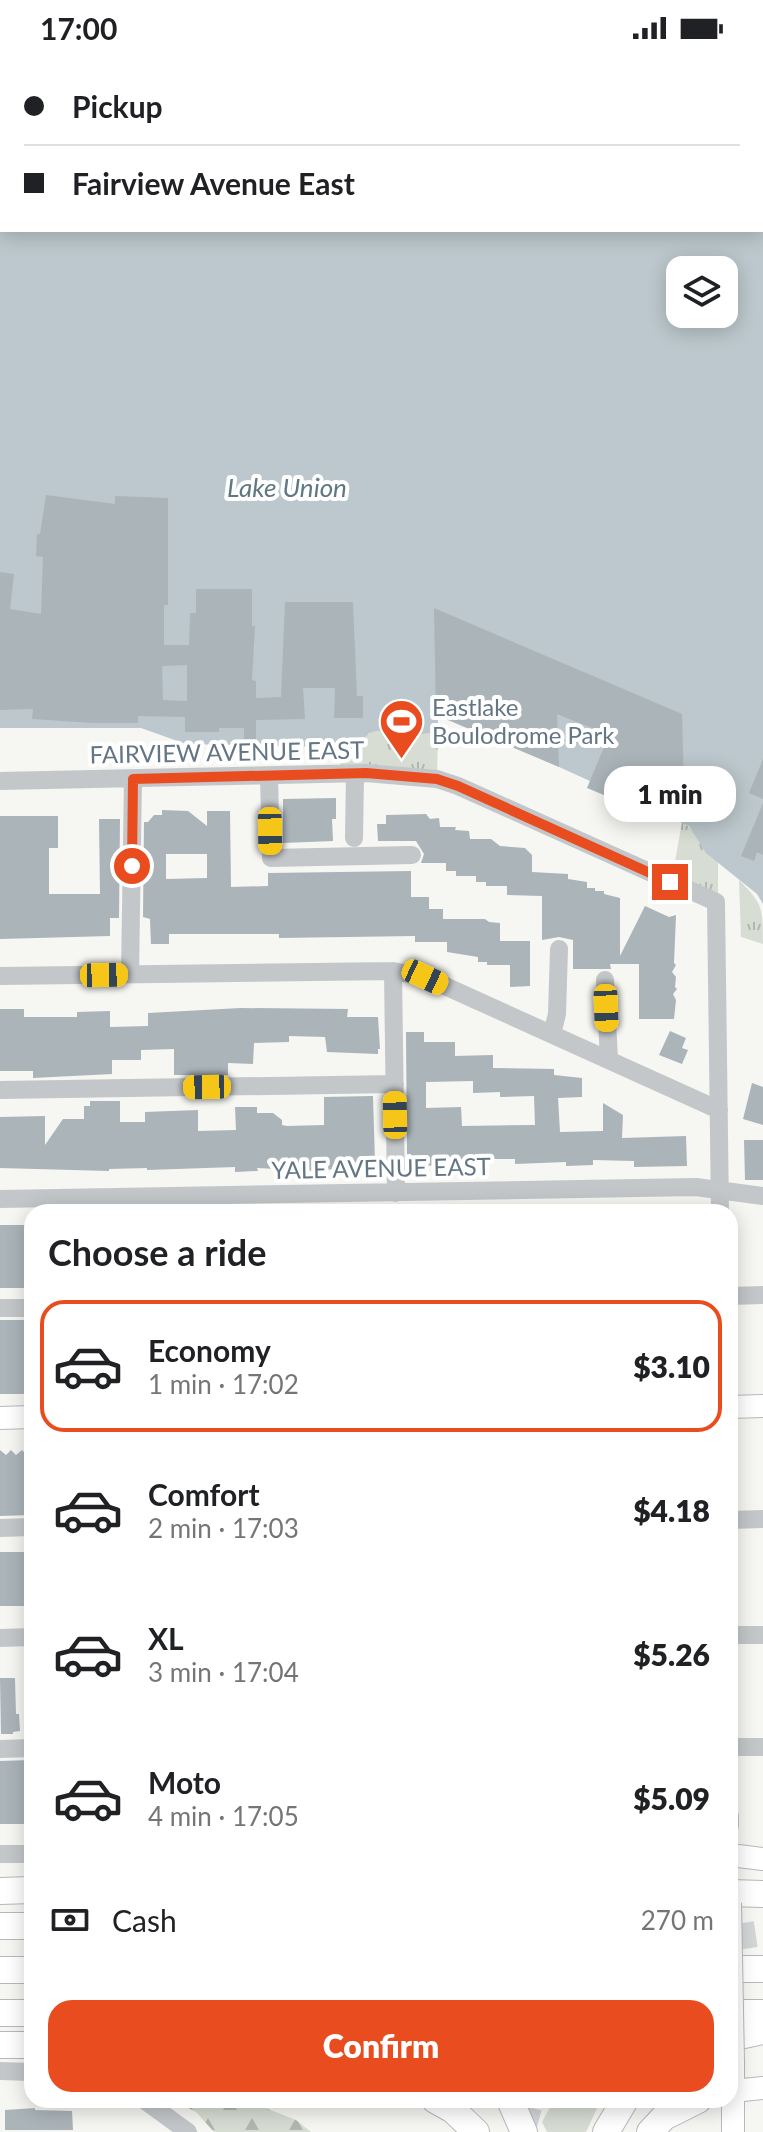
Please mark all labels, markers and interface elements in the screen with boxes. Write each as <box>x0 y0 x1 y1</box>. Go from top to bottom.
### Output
text: 17:00 <box>40 10 117 46</box>
text: Pickup <box>72 88 163 124</box>
text: Fairview Avenue East <box>72 165 355 201</box>
map controls <box>666 256 738 328</box>
button: layers <box>666 256 738 328</box>
water label: Lake Union <box>227 471 347 503</box>
place label: Eastlake Boulodrome Park <box>432 692 615 749</box>
sports icon: Eastlake Boulodrome Park <box>377 698 425 761</box>
street label: FAIRVIEW AVENUE EAST <box>89 735 365 768</box>
callout: 1 min <box>604 766 736 822</box>
text: 1 min <box>638 778 702 810</box>
car <box>258 807 282 855</box>
route start <box>114 848 150 884</box>
route end <box>652 864 688 900</box>
car <box>398 956 452 998</box>
car <box>80 963 128 987</box>
car <box>593 984 619 1032</box>
car <box>183 1075 231 1099</box>
car <box>383 1091 407 1139</box>
street label: YALE AVENUE EAST <box>271 1151 491 1184</box>
text: Choose a ride <box>48 1230 267 1274</box>
icon: car <box>52 1330 124 1402</box>
text: Economy <box>148 1332 271 1368</box>
text: $3.10 <box>633 1348 710 1384</box>
text: 1 min · 17:02 <box>148 1368 299 1400</box>
icon: car <box>52 1474 124 1546</box>
text: Comfort <box>148 1476 260 1512</box>
text: $4.18 <box>633 1492 710 1528</box>
text: 2 min · 17:03 <box>148 1512 299 1544</box>
icon: car <box>52 1618 124 1690</box>
text: XL <box>148 1620 184 1656</box>
text: $5.26 <box>633 1636 710 1672</box>
text: 3 min · 17:04 <box>148 1656 299 1688</box>
icon: car <box>52 1762 124 1834</box>
text: Moto <box>148 1764 221 1800</box>
text: $5.09 <box>633 1780 710 1816</box>
text: 4 min · 17:05 <box>148 1800 299 1832</box>
icon: cash <box>48 1898 92 1942</box>
text: Cash <box>112 1902 177 1938</box>
text: 270 m <box>641 1904 714 1936</box>
button: Confirm <box>48 2000 714 2092</box>

